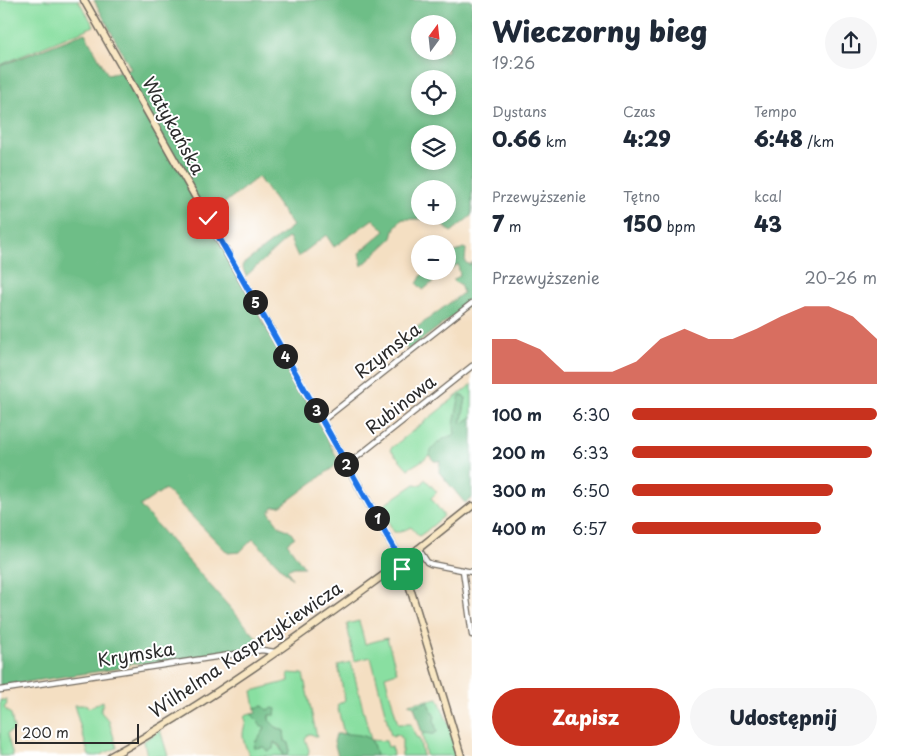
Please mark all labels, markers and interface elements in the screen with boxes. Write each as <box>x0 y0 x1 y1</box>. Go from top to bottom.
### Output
text: Wieczorny bieg <box>492 9 707 52</box>
north arrow <box>411 15 456 60</box>
map controls <box>411 15 456 280</box>
button: share <box>825 17 877 69</box>
text: 19:26 <box>492 50 535 74</box>
button: locate <box>411 70 456 115</box>
street label: Watykańska <box>136 71 213 180</box>
text: Dystans <box>492 101 547 122</box>
text: Czas <box>623 101 655 122</box>
text: Tempo <box>754 101 797 122</box>
text: 0.66 <box>492 122 541 154</box>
text: 4:29 <box>623 122 671 154</box>
text: 6:48 <box>754 122 803 154</box>
button: layers <box>411 125 456 170</box>
text: km <box>541 131 567 152</box>
text: /km <box>803 131 834 152</box>
button: + <box>411 180 456 225</box>
text: Przewyższenie <box>492 186 586 207</box>
text: Tętno <box>623 186 660 207</box>
text: kcal <box>754 186 782 207</box>
pin <box>187 197 229 239</box>
icon: check <box>194 204 222 232</box>
text: 7 <box>492 207 504 239</box>
text: 150 <box>623 207 662 239</box>
text: 43 <box>754 207 782 239</box>
text: m <box>504 216 521 237</box>
text: bpm <box>662 216 696 237</box>
button: − <box>411 235 456 280</box>
text: Przewyższenie <box>492 265 600 289</box>
text: 20–26 m <box>804 265 877 289</box>
pin: 5 <box>242 290 268 314</box>
text: 5 <box>251 292 260 313</box>
street label: Rzymska <box>348 315 427 384</box>
pin: 4 <box>272 344 298 368</box>
text: 4 <box>281 346 290 367</box>
street label: Rubinowa <box>359 367 442 440</box>
pin: 3 <box>304 398 328 422</box>
text: 3 <box>312 400 321 421</box>
text: 100 m <box>492 402 542 426</box>
text: 6:30 <box>572 402 610 426</box>
text: 200 m <box>492 440 546 464</box>
text: 6:33 <box>572 440 609 464</box>
pin: 2 <box>334 452 358 476</box>
text: 2 <box>342 454 351 475</box>
text: 300 m <box>492 478 546 502</box>
text: 6:50 <box>572 478 610 502</box>
pin: 1 <box>364 506 390 530</box>
text: 1 <box>374 508 381 529</box>
text: 400 m <box>492 516 546 540</box>
text: 6:57 <box>572 516 607 540</box>
pin <box>381 548 423 590</box>
icon: arrive <box>388 555 416 583</box>
street label: Wilhelma Kasprzykiewicza <box>143 573 348 724</box>
street label: Krymska <box>95 634 177 673</box>
button: Zapisz <box>492 688 680 746</box>
button: Udostępnij <box>690 688 877 746</box>
scale bar <box>15 721 139 744</box>
text: 200 m <box>22 722 69 743</box>

